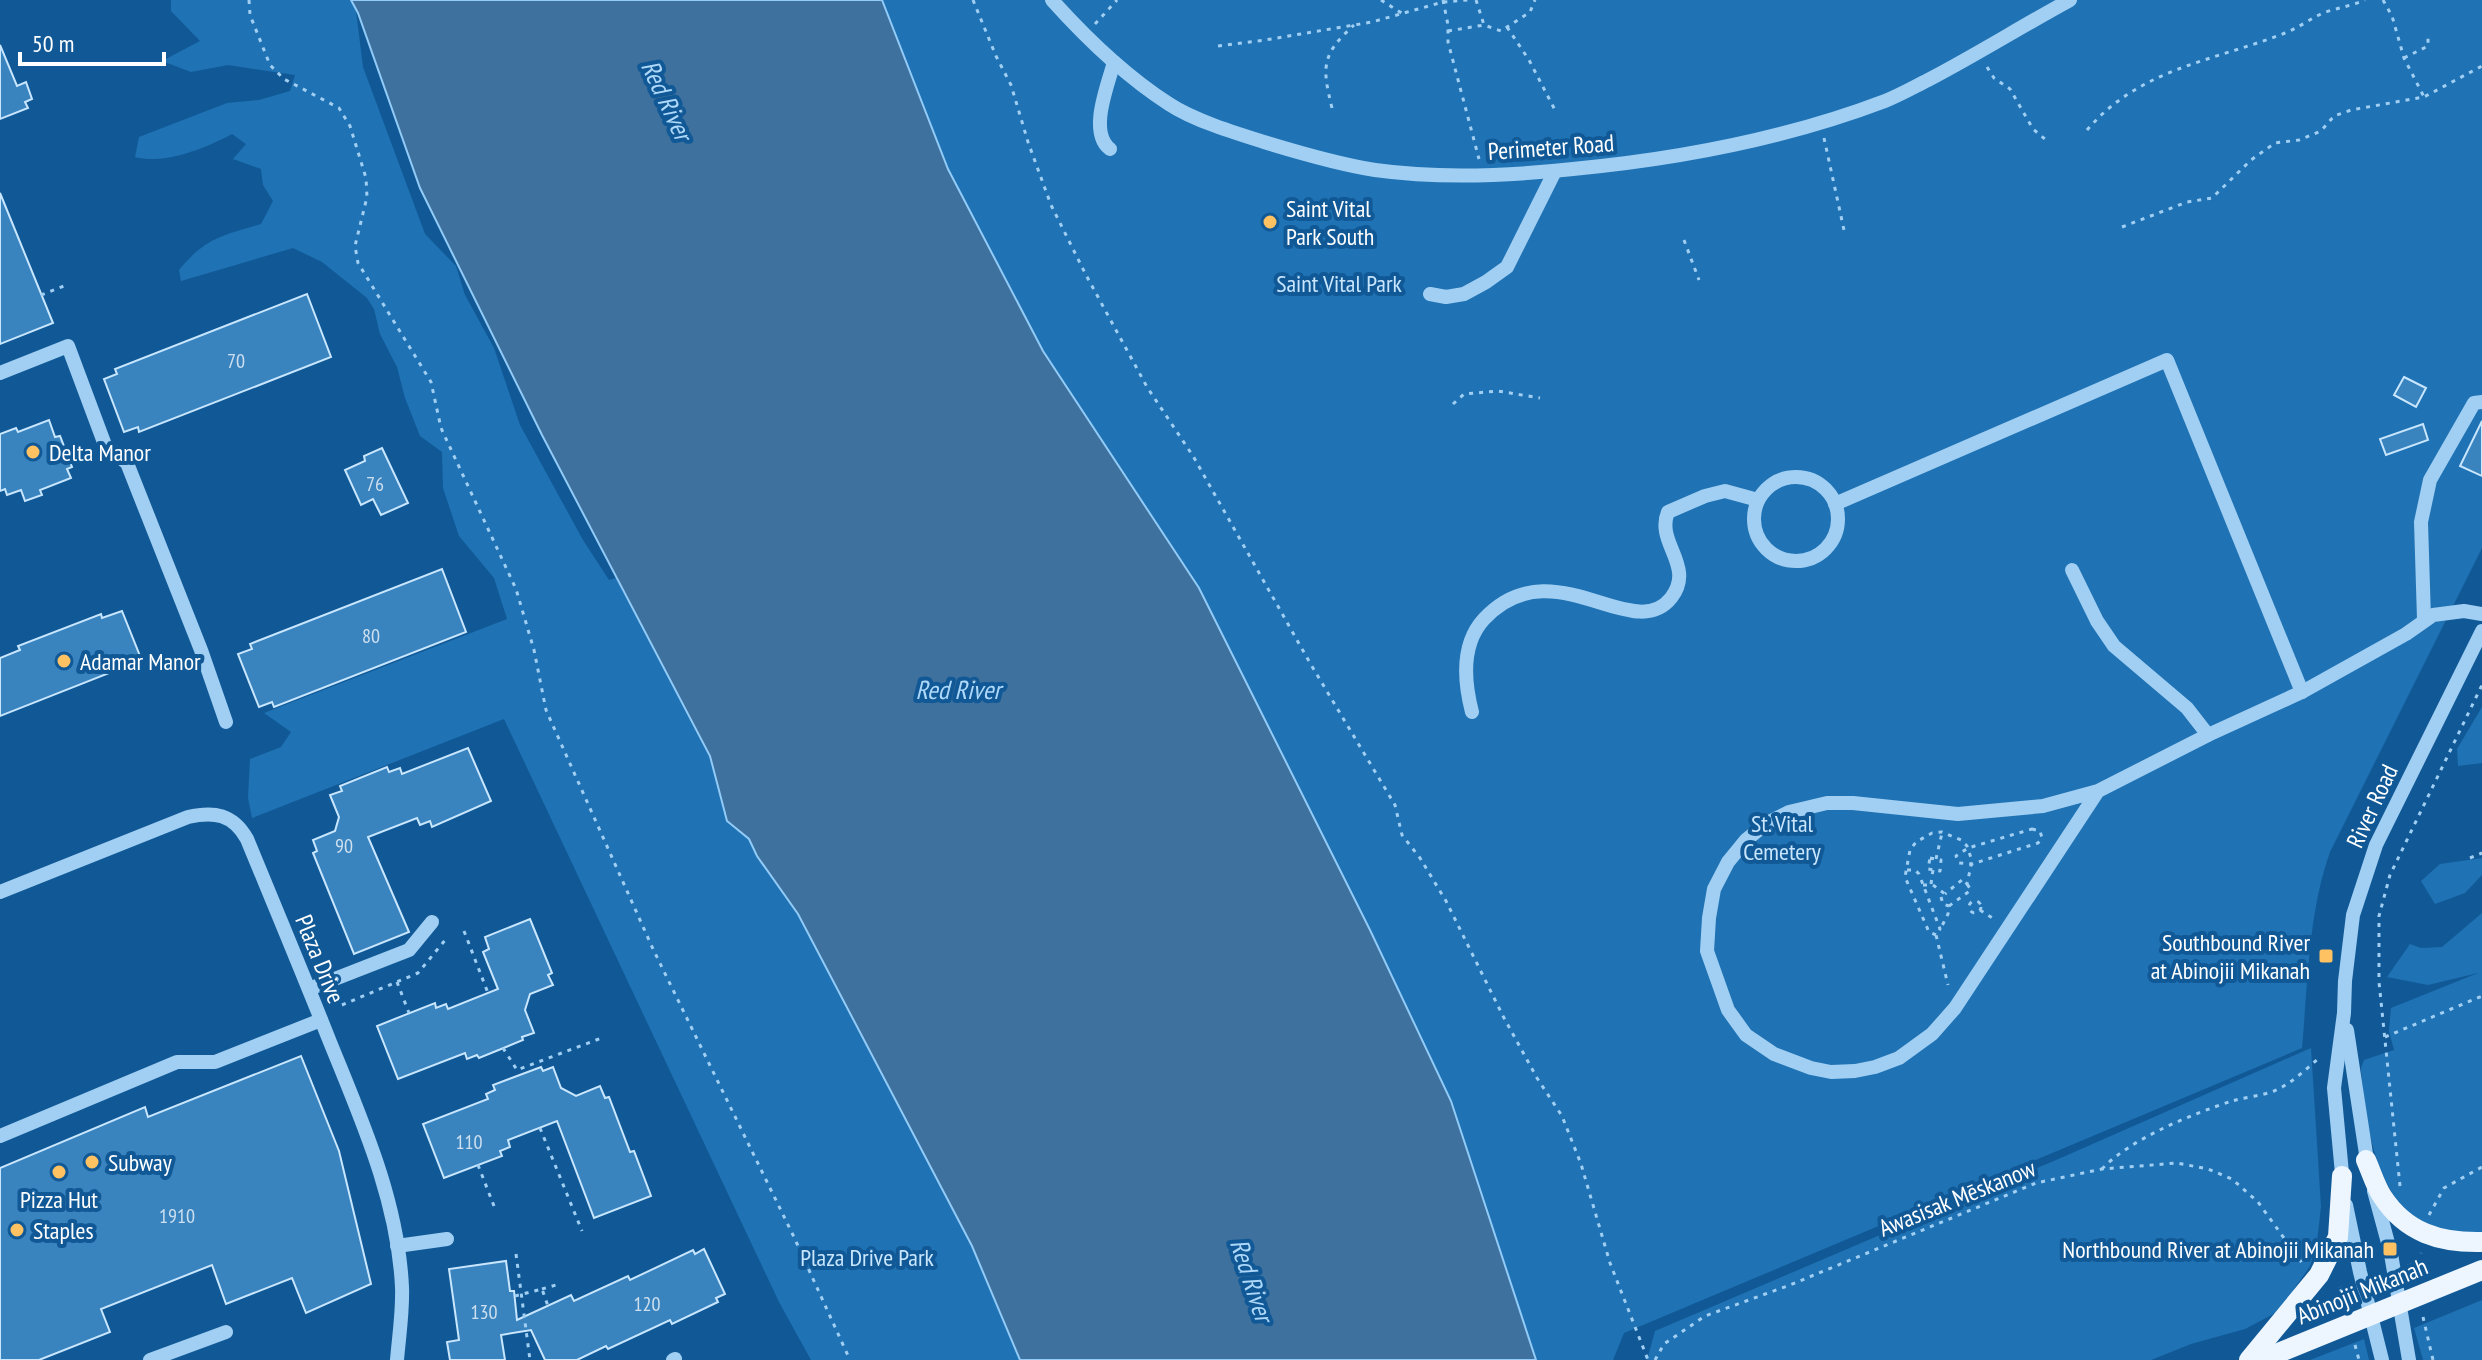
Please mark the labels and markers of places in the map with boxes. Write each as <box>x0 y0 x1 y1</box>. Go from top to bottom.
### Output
place label: Saint Vital Park South <box>1286 193 1374 252</box>
marker: Saint Vital Park South <box>1261 213 1279 231</box>
place label: Delta Manor <box>49 437 151 468</box>
marker: Delta Manor <box>24 443 42 461</box>
place label: Adamar Manor <box>80 646 201 677</box>
marker: Adamar Manor <box>55 652 73 670</box>
place label: Southbound River at Abinojii Mikanah <box>2151 927 2310 986</box>
marker: Southbound River at Abinojii Mikanah <box>2317 947 2335 965</box>
place label: Subway <box>108 1147 172 1178</box>
marker: Subway <box>83 1153 101 1171</box>
marker: Pizza Hut <box>50 1163 68 1181</box>
place label: Pizza Hut <box>20 1184 98 1215</box>
place label: Staples <box>33 1215 94 1246</box>
marker: Staples <box>8 1221 26 1239</box>
place label: Northbound River at Abinojii Mikanah <box>2062 1234 2374 1265</box>
marker: Northbound River at Abinojii Mikanah <box>2381 1240 2399 1258</box>

